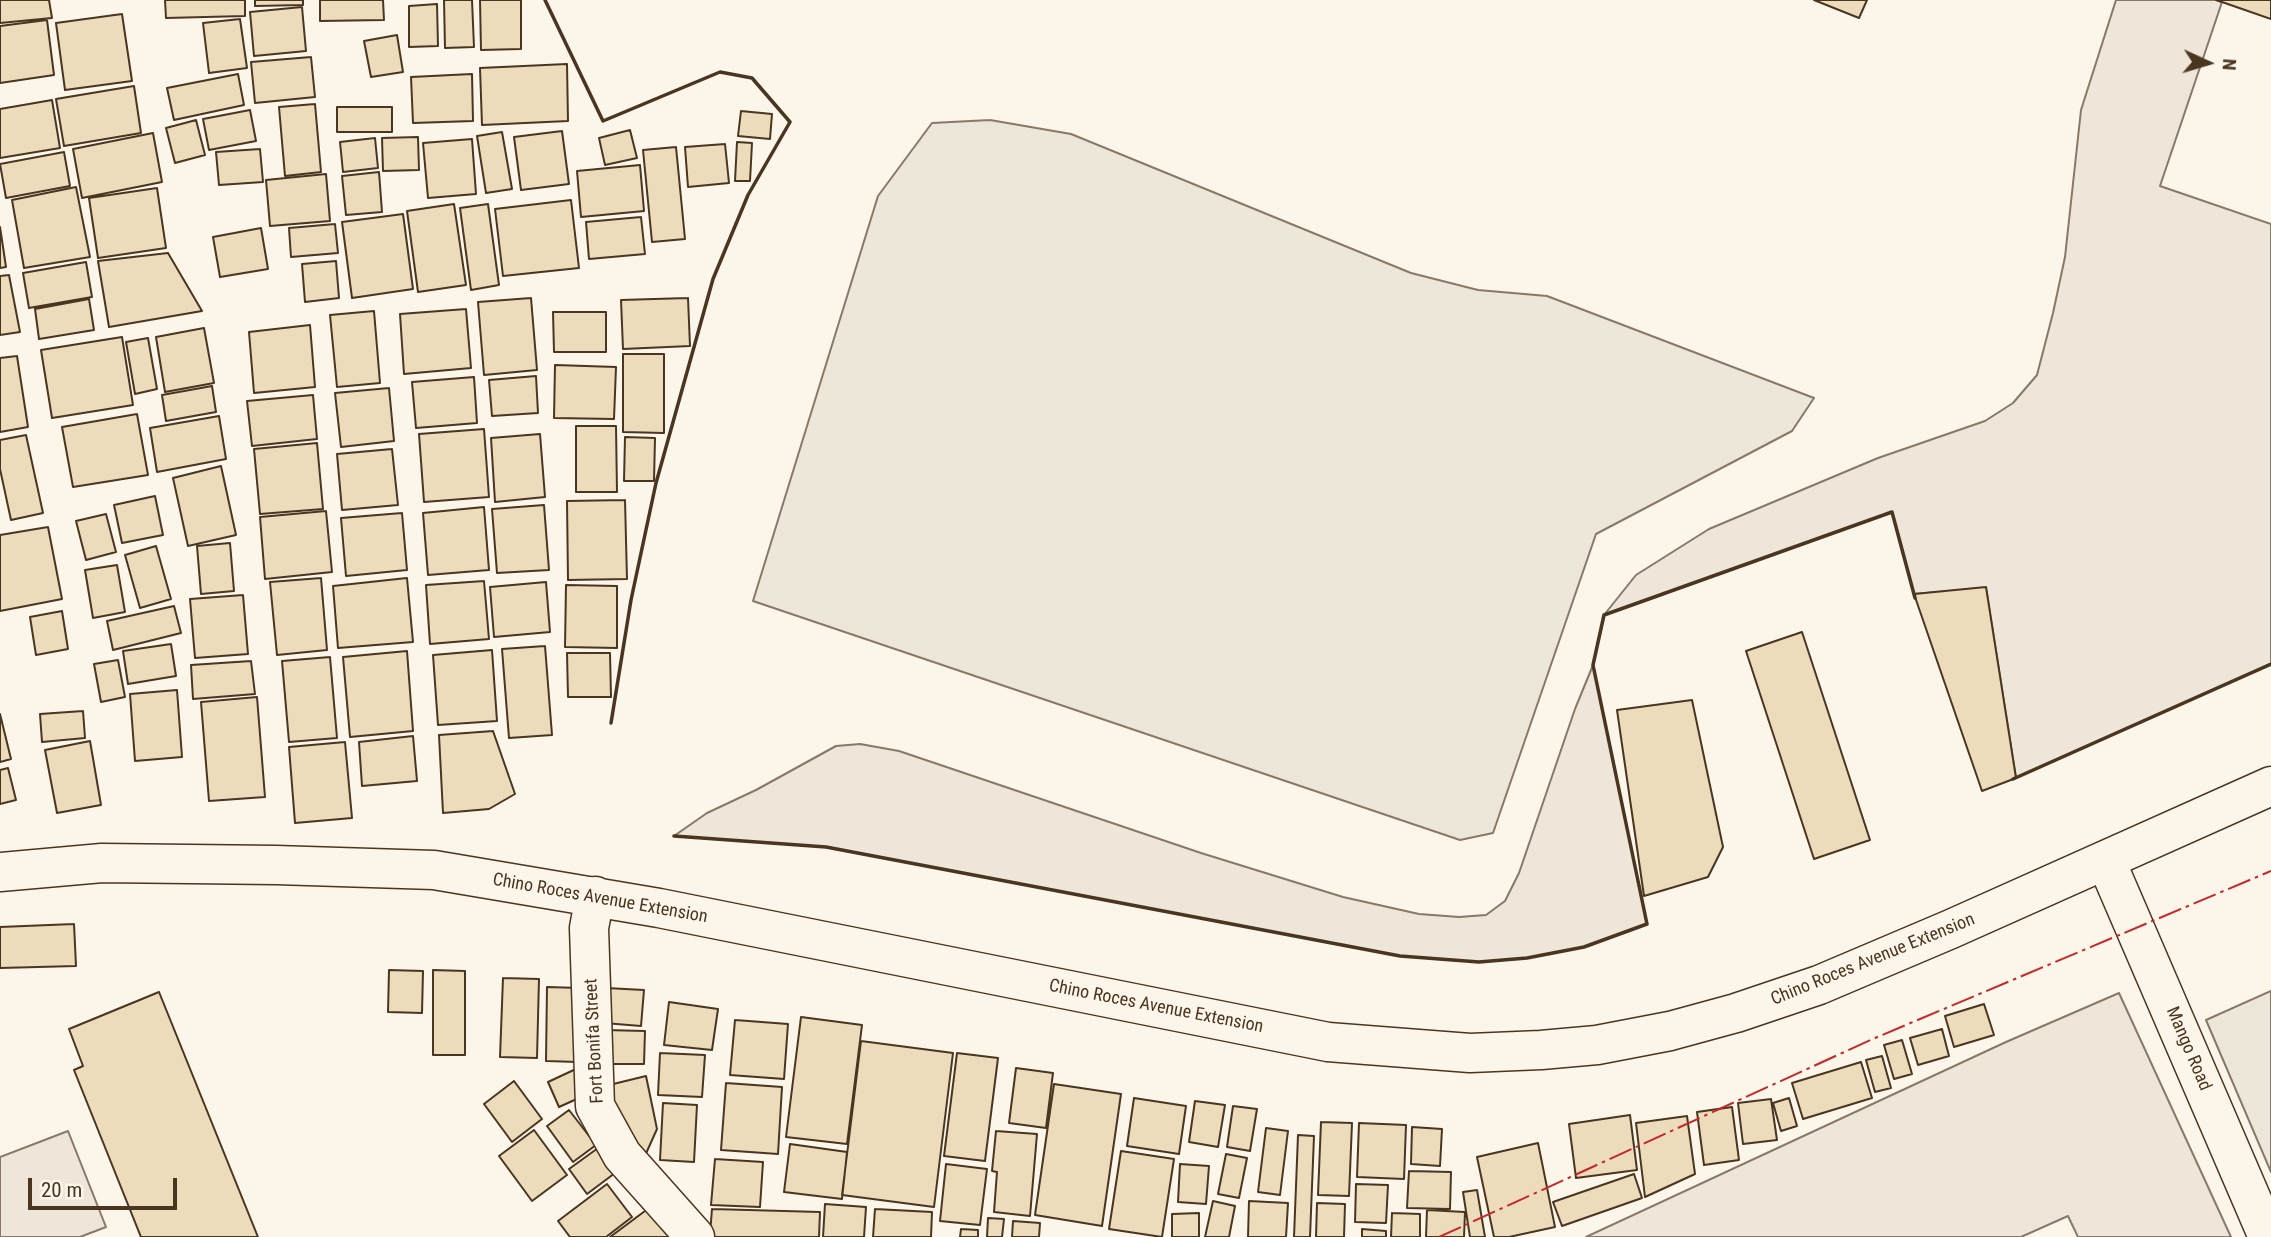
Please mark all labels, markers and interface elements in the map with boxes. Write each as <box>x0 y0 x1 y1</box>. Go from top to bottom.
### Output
north arrow <box>2173 28 2243 98</box>
text: N <box>2218 58 2241 71</box>
street label: Chino Roces Avenue Extension <box>491 869 709 929</box>
street label: Chino Roces Avenue Extension <box>1768 909 1978 1011</box>
street label: Chino Roces Avenue Extension <box>1047 976 1265 1038</box>
street label: Fort Bonifa Street <box>581 978 609 1104</box>
street label: Mango Road <box>2161 1004 2215 1094</box>
scale bar <box>32 1164 180 1208</box>
text: 20 m <box>41 1178 82 1202</box>

